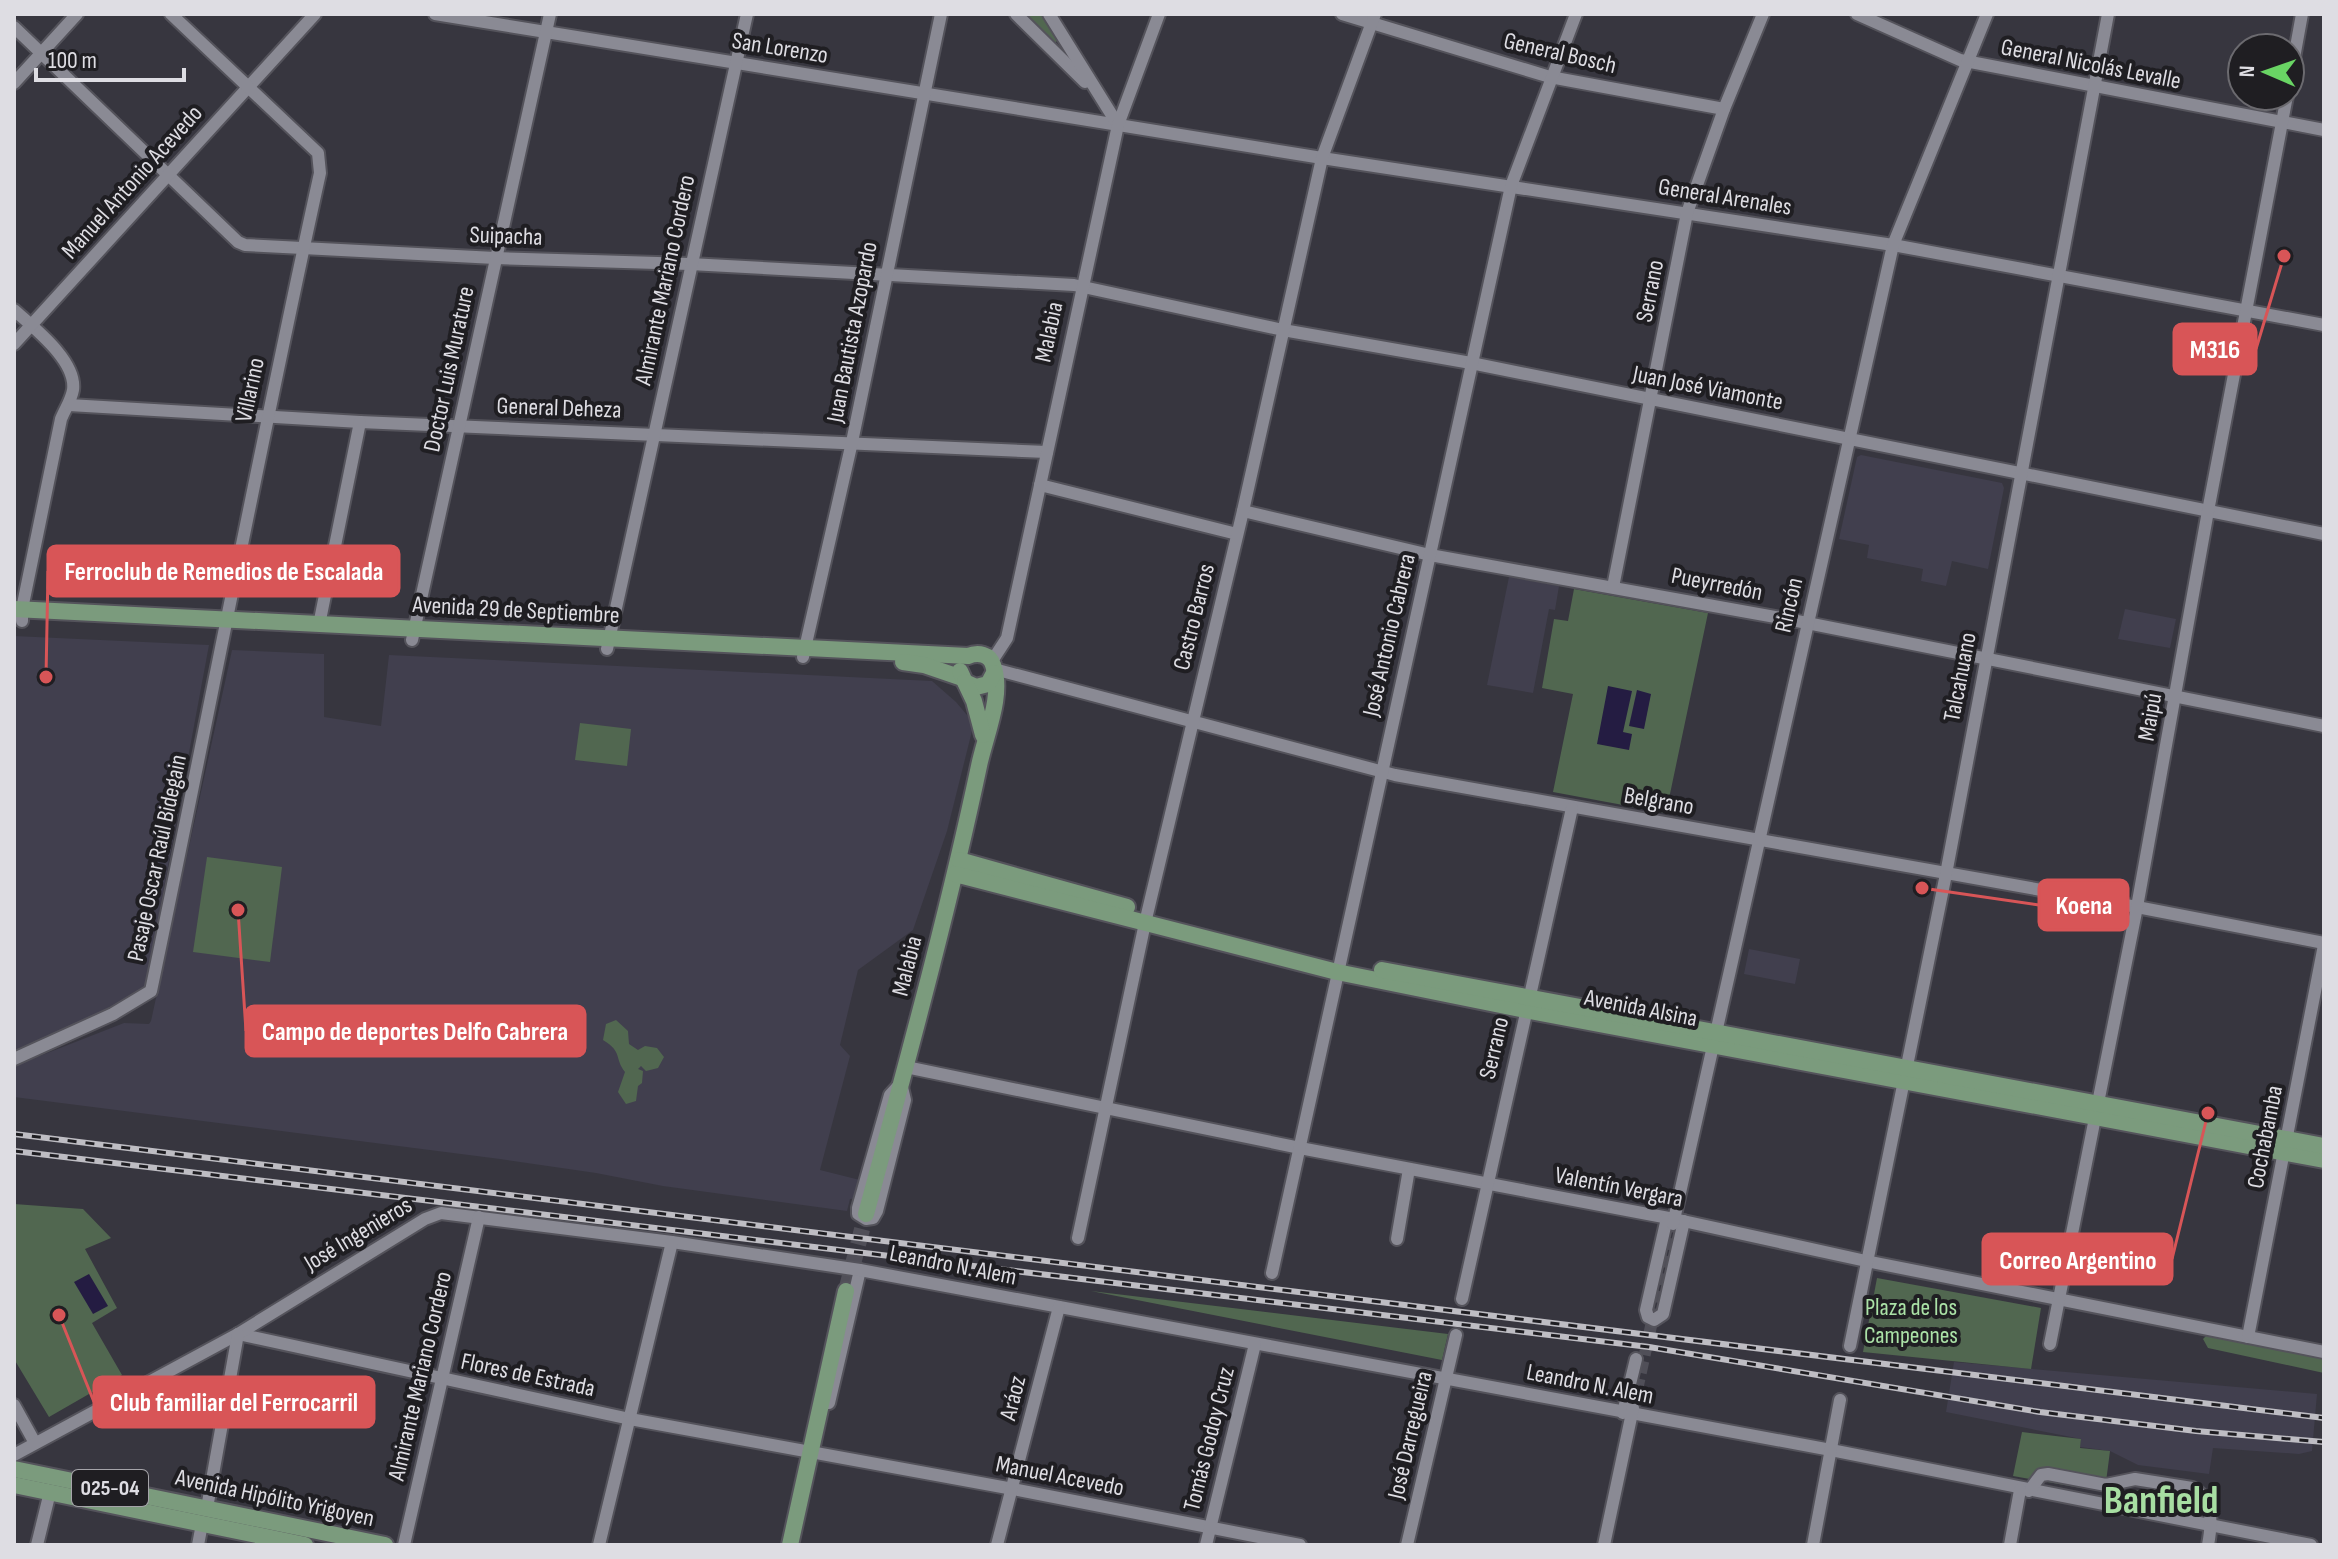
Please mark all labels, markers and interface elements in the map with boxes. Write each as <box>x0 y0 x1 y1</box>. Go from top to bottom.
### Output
street label: San Lorenzo <box>730 26 830 70</box>
street label: General Bosch <box>1501 26 1619 80</box>
scale bar <box>36 32 184 82</box>
street label: General Nicolás Levalle <box>1999 32 2183 96</box>
north arrow <box>2226 32 2306 112</box>
text: 100 m <box>48 46 97 75</box>
text: N <box>2234 65 2261 78</box>
street label: Manuel Antonio Acevedo <box>55 99 209 265</box>
street label: Almirante Mariano Cordero <box>628 172 701 389</box>
street label: General Arenales <box>1656 172 1794 222</box>
street label: Suipacha <box>469 220 543 252</box>
street label: Juan Bautista Azopardo <box>820 239 884 426</box>
street label: Serrano <box>1630 257 1670 325</box>
street label: Doctor Luis Murature <box>417 284 481 454</box>
street label: Malabia <box>1028 299 1070 365</box>
callout: M316 <box>2174 324 2256 374</box>
text: M316 <box>2190 335 2240 366</box>
street label: Villarino <box>229 355 271 425</box>
street label: Juan José Viamonte <box>1629 359 1786 417</box>
street label: General Deheza <box>496 391 622 425</box>
callout: Ferroclub de Remedios de Escalada <box>48 546 399 596</box>
street label: José Antonio Cabrera <box>1356 551 1422 720</box>
text: Ferroclub de Remedios de Escalada <box>65 557 383 588</box>
street label: Castro Barros <box>1167 561 1221 673</box>
street label: Pueyrredón <box>1669 561 1765 607</box>
street label: Rincón <box>1769 575 1809 635</box>
street label: Avenida 29 de Septiembre <box>411 590 620 630</box>
street label: Talcahuano <box>1937 630 1983 724</box>
street label: Maipú <box>2132 691 2168 743</box>
street label: Pasaje Oscar Raúl Bidegain <box>121 752 193 964</box>
street label: Belgrano <box>1622 781 1696 821</box>
callout: Koena <box>2039 880 2128 930</box>
text: Koena <box>2056 891 2112 922</box>
street label: Malabia <box>886 933 928 999</box>
street label: Avenida Alsina <box>1581 983 1700 1033</box>
callout: Campo de deportes Delfo Cabrera <box>246 1006 585 1056</box>
street label: Serrano <box>1473 1014 1515 1082</box>
text: Campo de deportes Delfo Cabrera <box>262 1017 568 1048</box>
street label: Cochabamba <box>2241 1083 2289 1191</box>
street label: Valentín Vergara <box>1552 1160 1686 1214</box>
street label: José Ingenieros <box>298 1190 417 1278</box>
callout: Correo Argentino <box>1983 1234 2172 1284</box>
street label: Leandro N. Alem <box>887 1238 1019 1292</box>
text: Correo Argentino <box>1999 1246 2157 1277</box>
street label: Almirante Mariano Cordero <box>382 1269 458 1484</box>
park label: Plaza de los Campeones <box>1864 1293 1958 1350</box>
street label: Flores de Estrada <box>458 1347 598 1403</box>
street label: Leandro N. Alem <box>1524 1357 1656 1411</box>
street label: Tomás Godoy Cruz <box>1177 1364 1241 1514</box>
street label: José Darregueira <box>1381 1368 1439 1503</box>
street label: Aráoz <box>993 1372 1033 1424</box>
callout: Club familiar del Ferrocarril <box>94 1377 374 1427</box>
text: Club familiar del Ferrocarril <box>110 1388 358 1419</box>
street label: Manuel Acevedo <box>993 1449 1127 1503</box>
street label: Avenida Hipólito Yrigoyen <box>172 1463 377 1533</box>
road number: 025-04 <box>72 1470 148 1506</box>
district label: Banfield <box>2104 1477 2218 1525</box>

